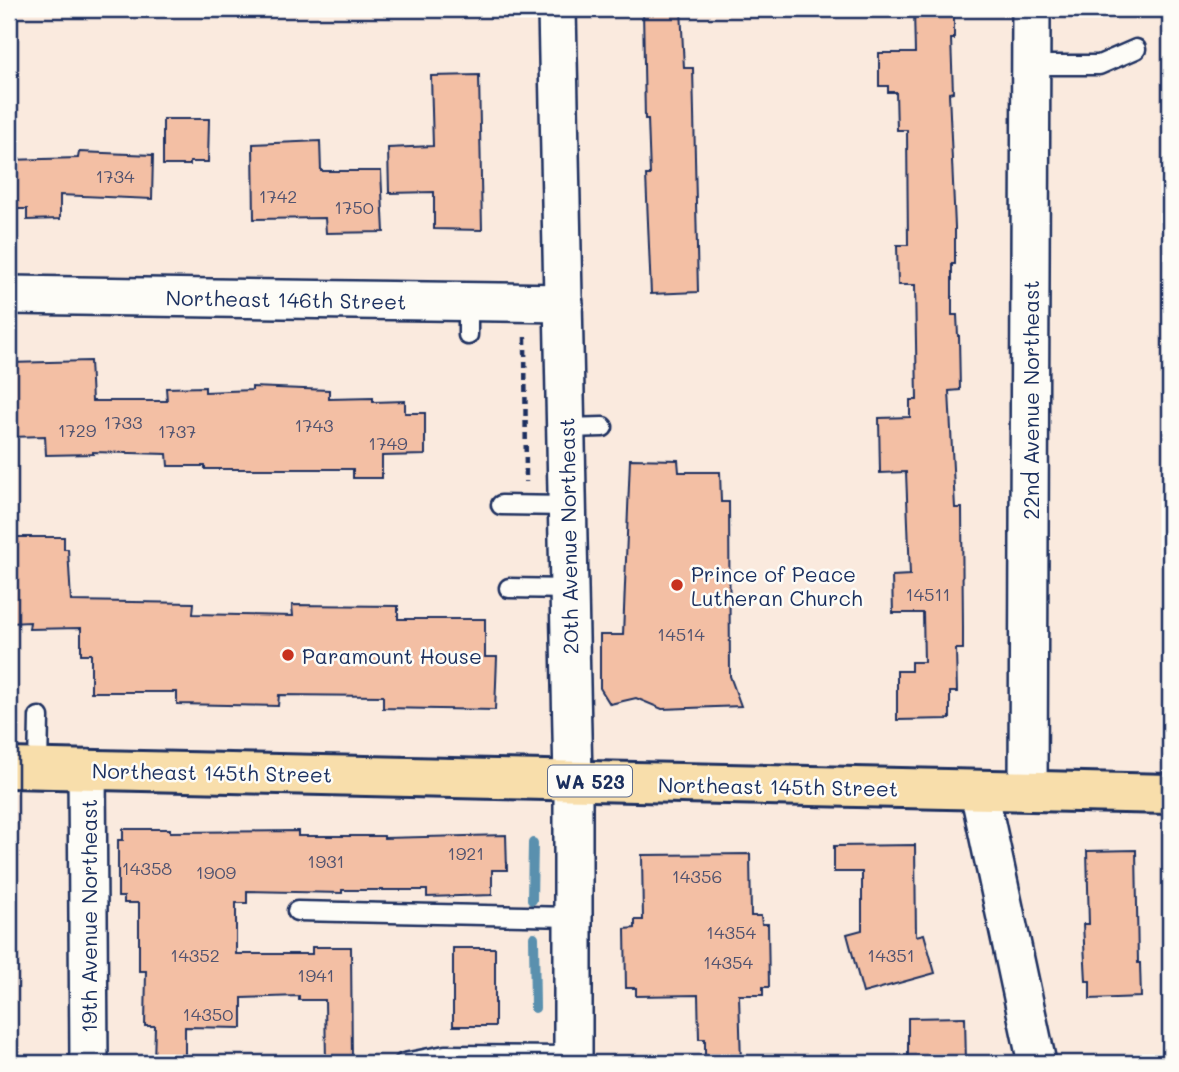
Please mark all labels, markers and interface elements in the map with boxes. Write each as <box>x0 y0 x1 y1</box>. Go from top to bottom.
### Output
house number: 1734 <box>95 164 135 188</box>
house number: 1742 <box>259 184 297 208</box>
house number: 1750 <box>334 195 374 219</box>
street label: 22nd Avenue Northeast <box>1017 280 1044 520</box>
street label: Northeast 146th Street <box>165 283 407 315</box>
house number: 1733 <box>103 410 143 434</box>
house number: 1743 <box>294 413 334 437</box>
street label: 20th Avenue Northeast <box>552 417 584 655</box>
house number: 1729 <box>58 418 97 442</box>
house number: 1737 <box>158 419 196 443</box>
house number: 1749 <box>368 431 408 455</box>
place label: Prince of Peace Lutheran Church <box>691 560 863 611</box>
marker: Prince of Peace Lutheran Church <box>669 577 685 593</box>
house number: 14511 <box>905 582 951 606</box>
house number: 14514 <box>657 622 705 646</box>
place label: Paramount House <box>302 642 482 669</box>
marker: Paramount House <box>280 647 296 663</box>
street label: Northeast 145th Street <box>92 756 332 788</box>
road number: WA 523 <box>548 766 632 796</box>
street label: Northeast 145th Street <box>658 770 898 802</box>
street label: 19th Avenue Northeast <box>75 799 102 1033</box>
house number: 1921 <box>448 841 484 865</box>
house number: 1931 <box>307 849 345 873</box>
house number: 14358 <box>122 856 172 880</box>
house number: 1909 <box>196 860 237 884</box>
house number: 14356 <box>672 864 722 888</box>
house number: 14354 <box>706 920 757 944</box>
house number: 14352 <box>170 943 220 967</box>
house number: 14351 <box>867 943 915 967</box>
house number: 14354 <box>703 950 754 974</box>
house number: 1941 <box>297 963 335 987</box>
house number: 14350 <box>183 1002 233 1026</box>

